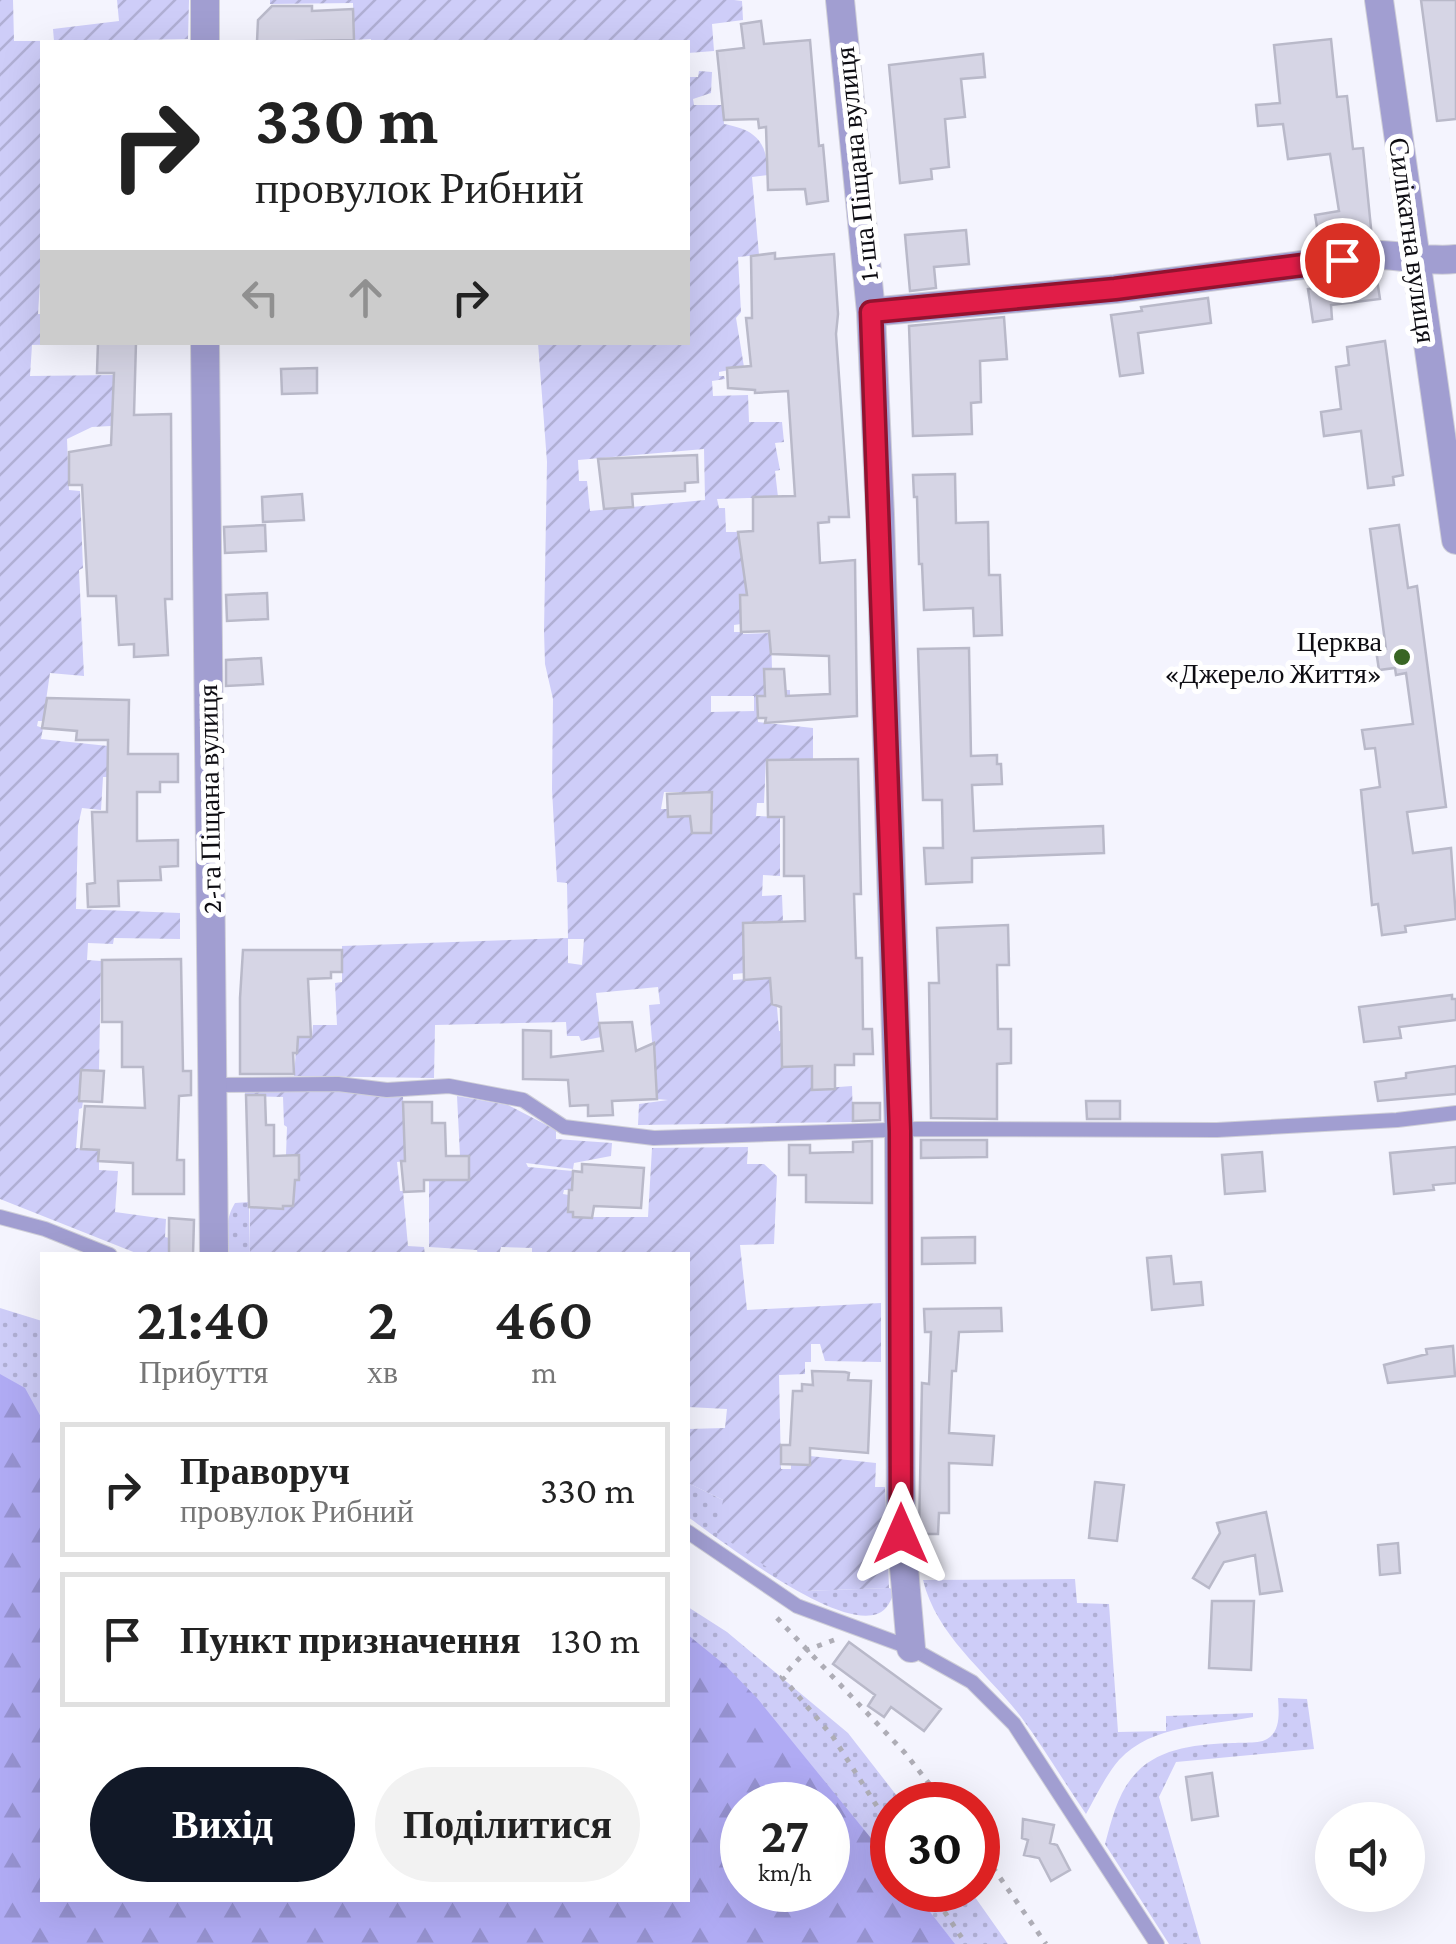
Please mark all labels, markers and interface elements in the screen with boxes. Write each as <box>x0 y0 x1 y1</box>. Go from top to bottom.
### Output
street label: 1-ша Піщана вулиця <box>829 45 884 283</box>
icon: right <box>90 80 220 210</box>
text: 330 m <box>255 80 438 158</box>
street label: Силікатна вулиця <box>1383 135 1442 345</box>
text: провулок Рибний <box>255 163 584 213</box>
pin <box>1300 218 1385 303</box>
icon: arrive <box>1315 233 1370 288</box>
icon: left <box>233 270 288 325</box>
icon: ahead <box>338 270 393 325</box>
icon: right <box>443 270 498 325</box>
place label: Церква «Джерело Життя» <box>1164 626 1383 689</box>
marker: Церква «Джерело Життя» <box>1391 646 1413 668</box>
street label: 2-га Піщана вулиця <box>192 684 227 914</box>
text: 21:40 <box>136 1285 270 1352</box>
text: 2 <box>368 1285 397 1352</box>
text: 460 <box>495 1285 594 1352</box>
text: Прибуття <box>139 1354 268 1390</box>
text: хв <box>367 1354 398 1390</box>
text: m <box>531 1354 557 1390</box>
text: Праворуч <box>180 1450 350 1492</box>
icon: right <box>95 1462 150 1517</box>
text: 330 m <box>540 1469 635 1511</box>
position arrow <box>849 1482 953 1586</box>
text: провулок Рибний <box>180 1493 414 1529</box>
icon: arrive <box>95 1612 150 1667</box>
text: Пункт призначення <box>180 1619 521 1661</box>
text: 130 m <box>551 1619 640 1661</box>
button: Вихід <box>90 1767 355 1882</box>
button: Поділитися <box>375 1767 640 1882</box>
speed limit sign: 30 <box>870 1782 1000 1912</box>
map controls <box>1315 1802 1425 1912</box>
button: sound <box>1315 1802 1425 1912</box>
text: 27 <box>761 1807 809 1863</box>
text: km/h <box>758 1859 812 1886</box>

